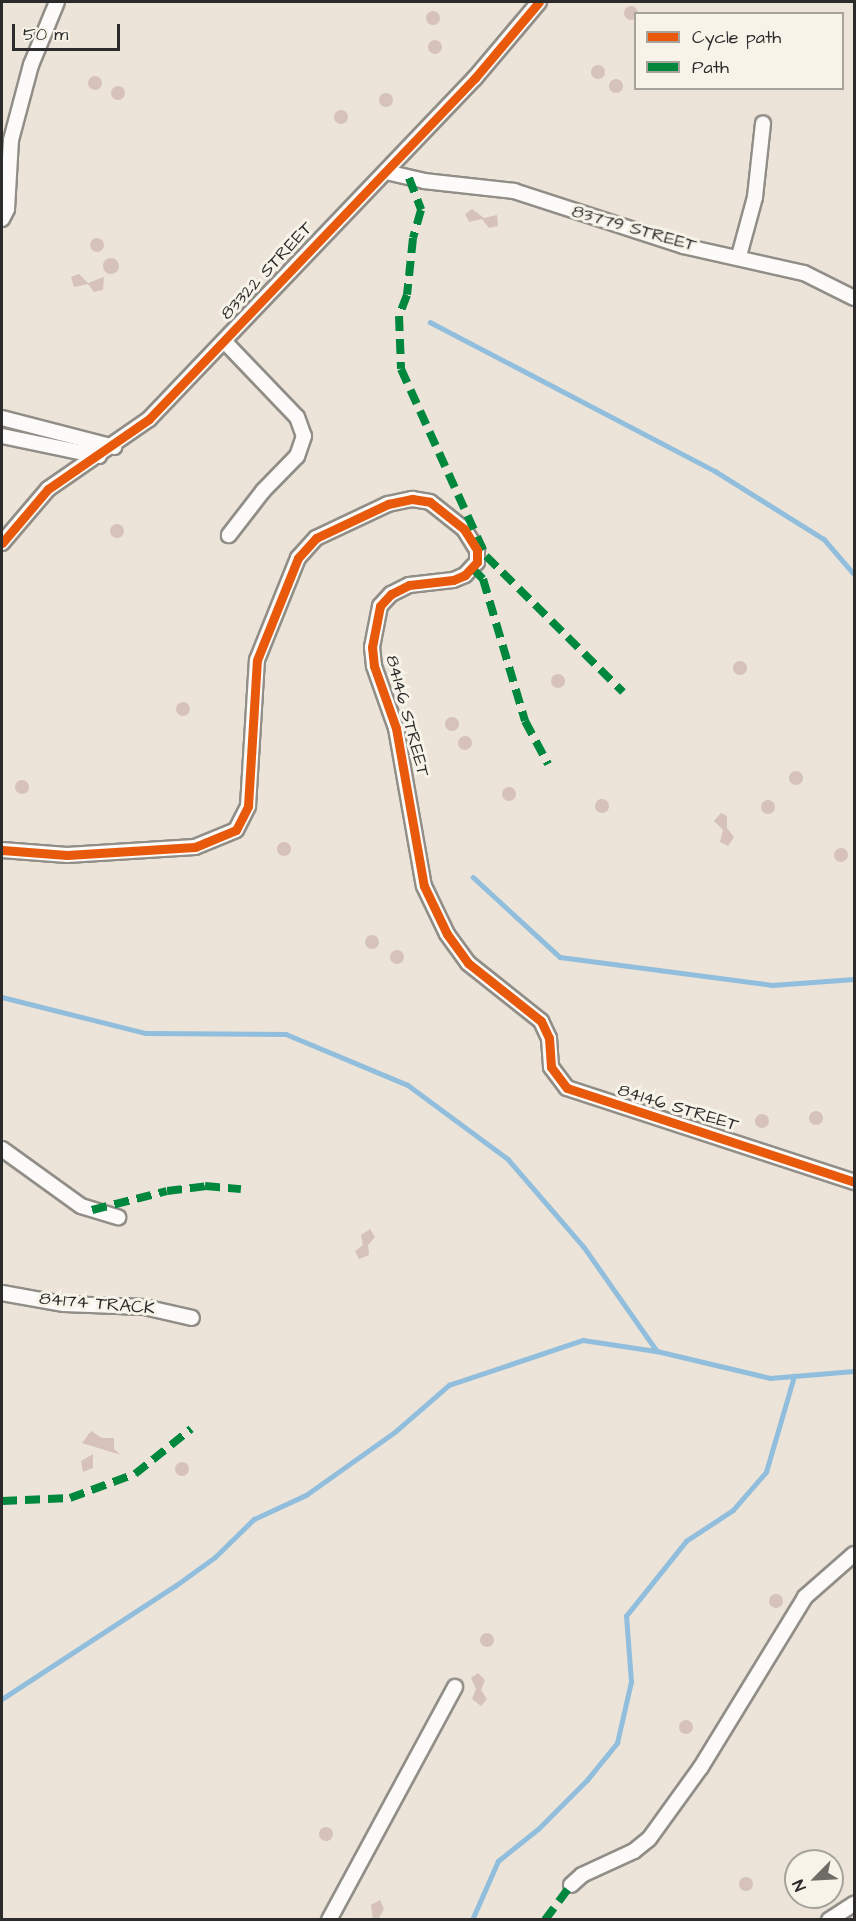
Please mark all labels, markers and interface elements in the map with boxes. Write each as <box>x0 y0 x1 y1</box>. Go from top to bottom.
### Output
scale bar <box>15 12 123 50</box>
legend <box>634 12 844 90</box>
text: 50 m <box>23 22 68 47</box>
text: Cycle path <box>692 25 781 50</box>
text: Path <box>692 55 729 80</box>
street label: 83779 STREET <box>569 201 699 257</box>
street label: 83322 STREET <box>216 218 318 324</box>
street label: 84146 STREET <box>380 653 434 779</box>
street label: 84146 STREET <box>615 1079 741 1137</box>
street label: 84174 TRACK <box>38 1288 156 1320</box>
north arrow <box>784 1849 844 1909</box>
text: N <box>787 1876 811 1895</box>

